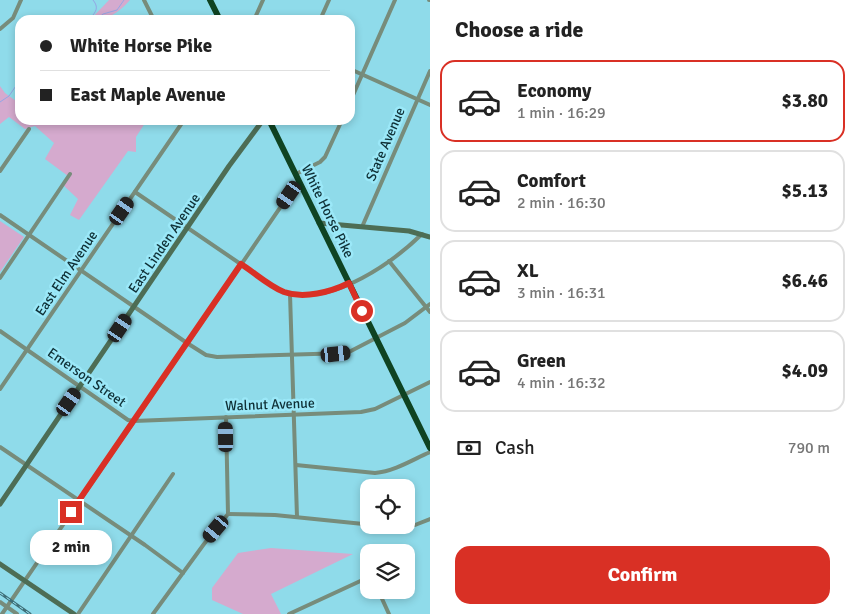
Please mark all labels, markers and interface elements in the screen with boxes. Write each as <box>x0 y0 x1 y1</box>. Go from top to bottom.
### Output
text: Choose a ride <box>455 16 583 43</box>
text: White Horse Pike <box>70 34 212 58</box>
icon: car <box>457 79 502 124</box>
text: Economy <box>517 79 591 103</box>
text: East Maple Avenue <box>70 83 226 107</box>
text: $3.80 <box>782 89 828 113</box>
text: 1 min · 16:29 <box>517 103 606 123</box>
street label: State Avenue <box>362 105 409 184</box>
street label: White Horse Pike <box>298 162 357 261</box>
icon: car <box>457 169 502 214</box>
text: Comfort <box>517 169 586 193</box>
car <box>274 178 303 212</box>
text: $5.13 <box>782 179 828 203</box>
street label: East Linden Avenue <box>125 190 204 296</box>
text: 2 min · 16:30 <box>517 193 606 213</box>
car <box>107 194 136 228</box>
street label: East Elm Avenue <box>32 227 101 319</box>
icon: car <box>457 259 502 304</box>
text: XL <box>517 259 539 283</box>
text: $6.46 <box>782 269 828 293</box>
text: 3 min · 16:31 <box>517 283 606 303</box>
route start <box>351 300 373 322</box>
car <box>105 311 134 345</box>
street label: Emerson Street <box>44 344 129 411</box>
car <box>320 345 351 363</box>
icon: car <box>457 349 502 394</box>
text: Green <box>517 349 566 373</box>
text: $4.09 <box>782 359 828 383</box>
text: 4 min · 16:32 <box>517 373 606 393</box>
car <box>54 385 83 419</box>
street label: Walnut Avenue <box>225 394 315 415</box>
car <box>218 422 233 452</box>
icon: cash <box>455 434 483 462</box>
text: Cash <box>495 436 535 460</box>
text: 790 m <box>788 438 830 458</box>
map controls <box>360 479 415 599</box>
button: locate <box>360 479 415 534</box>
route end <box>60 501 82 523</box>
car <box>200 513 231 545</box>
callout: 2 min <box>30 530 112 564</box>
text: 2 min <box>52 537 90 557</box>
button: layers <box>360 544 415 599</box>
button: Confirm <box>455 546 830 604</box>

